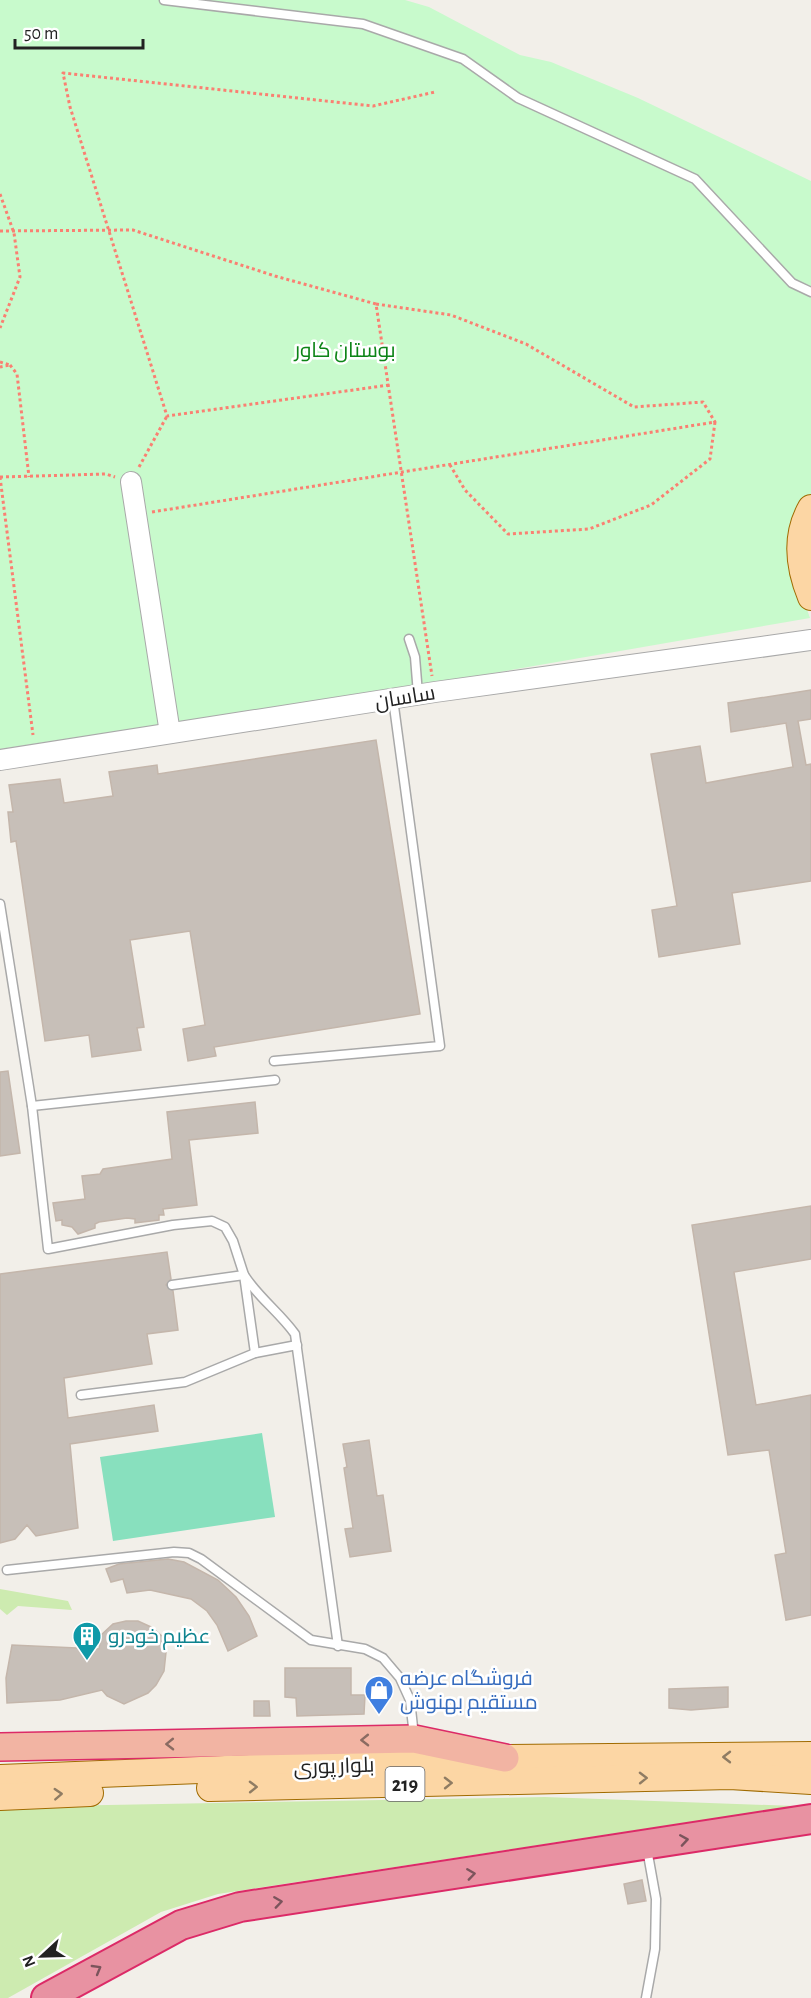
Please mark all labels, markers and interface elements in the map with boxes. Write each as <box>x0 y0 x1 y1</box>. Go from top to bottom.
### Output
scale bar <box>15 12 142 50</box>
text: 50 m <box>24 25 58 43</box>
park label: بوستان کاور <box>293 340 396 363</box>
street label: ساسان <box>373 682 437 715</box>
building icon: عظیم خودرو <box>71 1620 103 1662</box>
place label: عظیم خودرو <box>108 1626 211 1650</box>
place label: فروشگاه عرضه مستقیم بهنوش <box>400 1668 538 1716</box>
shop icon: فروشگاه عرضه مستقیم بهنوش <box>363 1674 395 1716</box>
one-way arrow <box>360 1734 369 1746</box>
one-way arrow <box>165 1737 174 1750</box>
one-way arrow <box>722 1751 731 1763</box>
street label: بلوار پوری <box>293 1755 375 1781</box>
road number: 219 <box>386 1767 424 1801</box>
one-way arrow <box>639 1772 648 1785</box>
one-way arrow <box>444 1777 453 1789</box>
one-way arrow <box>249 1781 258 1794</box>
one-way arrow <box>54 1788 63 1801</box>
one-way arrow <box>679 1834 689 1846</box>
one-way arrow <box>466 1868 475 1880</box>
one-way arrow <box>273 1896 282 1908</box>
north arrow <box>12 1926 72 1986</box>
text: N <box>20 1953 39 1969</box>
one-way arrow <box>91 1965 101 1976</box>

